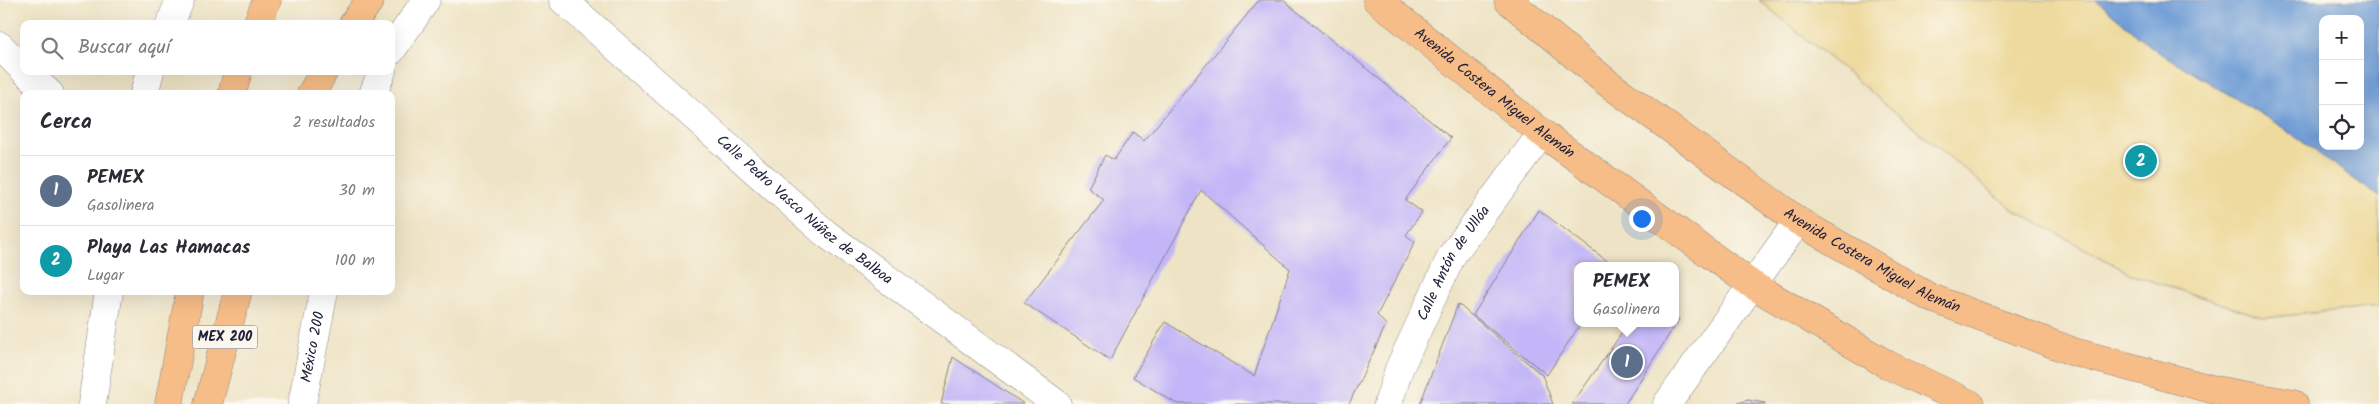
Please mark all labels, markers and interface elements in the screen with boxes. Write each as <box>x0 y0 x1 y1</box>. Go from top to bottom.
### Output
map controls <box>2319 15 2364 150</box>
button: + <box>2319 15 2364 60</box>
search box <box>20 20 395 75</box>
street label: Avenida Costera Miguel Alemán <box>1408 22 1580 165</box>
text: Buscar aquí <box>78 33 170 63</box>
icon: search <box>38 34 66 62</box>
button: − <box>2319 60 2364 105</box>
button: locate <box>2319 105 2364 150</box>
text: Cerca <box>40 106 92 139</box>
text: 2 resultados <box>293 110 375 135</box>
street label: Calle Pedro Vasco Núñez de Balboa <box>710 129 898 291</box>
pin: 2 <box>2125 142 2157 180</box>
text: PEMEX <box>87 163 144 193</box>
text: 1 <box>54 178 58 203</box>
text: 30 m <box>339 178 375 203</box>
text: Gasolinera <box>87 193 155 218</box>
street label: Calle Antón de Ullóa <box>1411 201 1497 325</box>
street label: Avenida Costera Miguel Alemán <box>1778 202 1964 320</box>
your location <box>1629 206 1655 232</box>
text: Playa Las Hamacas <box>87 233 250 263</box>
text: 2 <box>51 248 61 273</box>
text: 100 m <box>335 248 375 273</box>
popup <box>1574 262 1679 327</box>
text: Lugar <box>87 263 124 288</box>
text: PEMEX <box>1593 267 1650 297</box>
text: Gasolinera <box>1593 297 1660 322</box>
street label: México 200 <box>294 309 332 385</box>
road number: MEX 200 <box>192 326 258 348</box>
pin: 1 <box>1611 343 1643 381</box>

